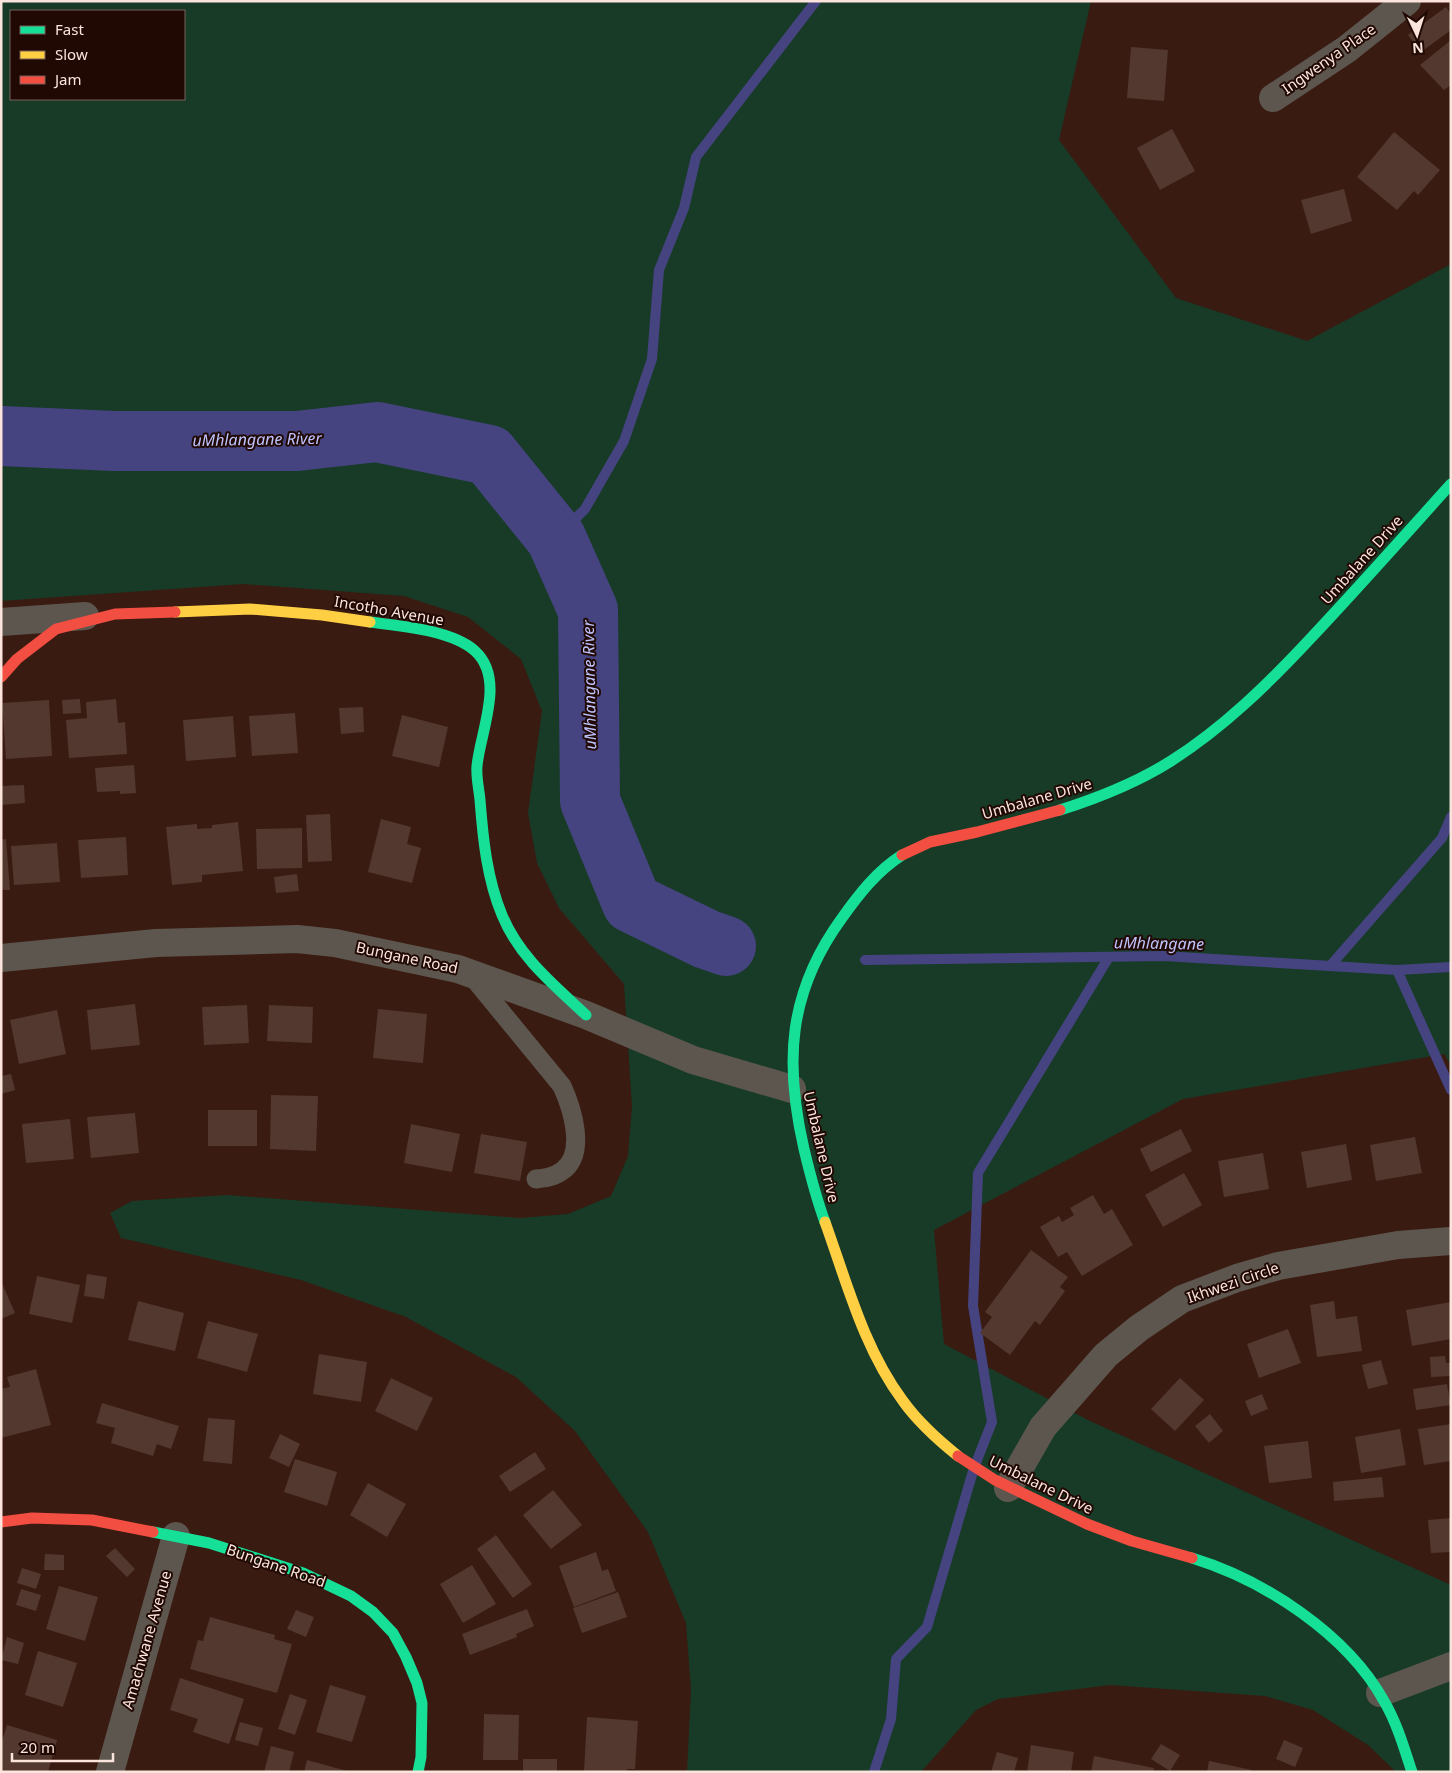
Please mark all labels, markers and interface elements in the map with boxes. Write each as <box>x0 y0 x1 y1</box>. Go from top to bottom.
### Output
legend <box>10 10 185 100</box>
north arrow <box>1392 10 1442 60</box>
street label: Ingwenya Place <box>1278 18 1379 98</box>
text: Fast <box>55 19 84 39</box>
text: N <box>1412 39 1424 58</box>
text: Slow <box>55 44 88 64</box>
text: Jam <box>53 69 82 89</box>
water label: uMhlangane River <box>192 427 322 451</box>
street label: Umbalane Drive <box>1316 510 1407 608</box>
street label: Incotho Avenue <box>333 591 446 629</box>
water label: uMhlangane River <box>577 620 601 750</box>
street label: Umbalane Drive <box>979 773 1094 823</box>
water label: uMhlangane <box>1114 931 1204 955</box>
street label: Bungane Road <box>354 936 460 978</box>
street label: Umbalane Drive <box>799 1089 845 1204</box>
street label: Ikhwezi Circle <box>1184 1257 1281 1307</box>
street label: Umbalane Drive <box>986 1450 1097 1518</box>
street label: Bungane Road <box>224 1539 329 1591</box>
street label: Amachwane Avenue <box>117 1568 175 1711</box>
scale bar <box>12 1730 114 1762</box>
text: 20 m <box>20 1737 55 1757</box>

